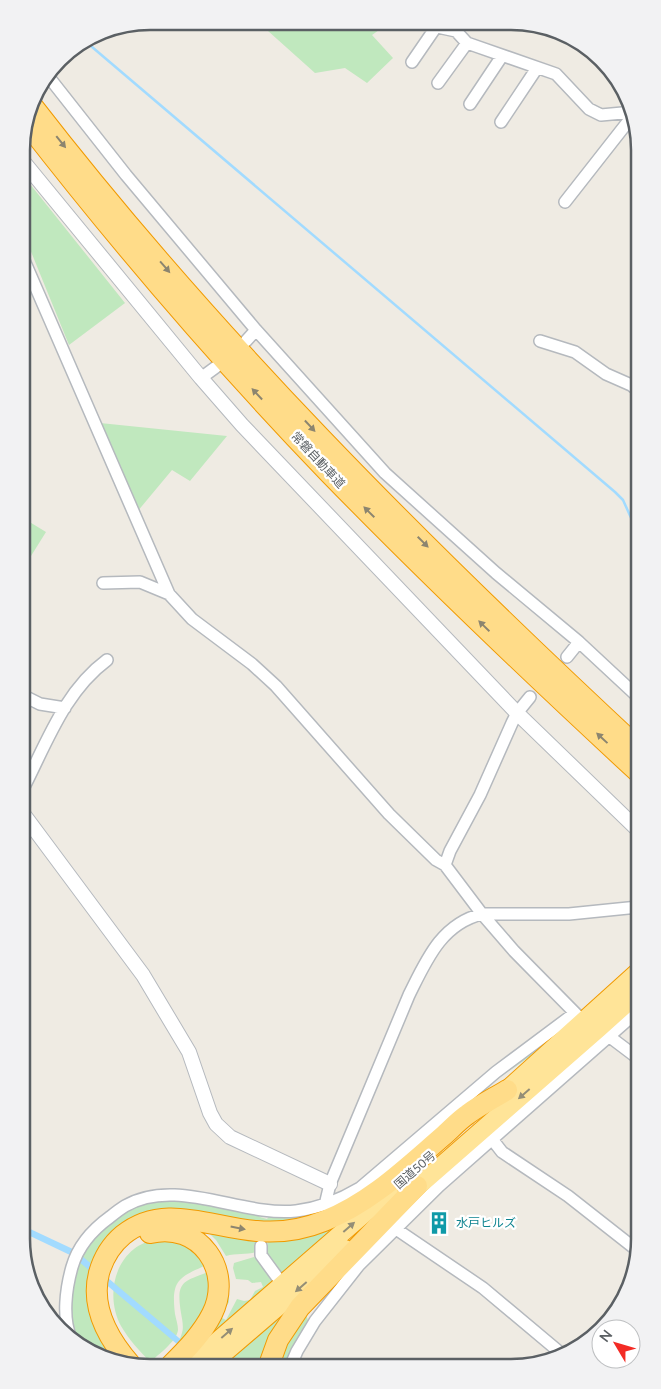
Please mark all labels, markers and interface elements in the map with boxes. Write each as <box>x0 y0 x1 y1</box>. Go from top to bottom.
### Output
one-way arrow <box>56 135 67 148</box>
one-way arrow <box>159 261 171 273</box>
one-way arrow <box>251 389 263 401</box>
one-way arrow <box>304 420 316 432</box>
street label: 常磐自動車道 <box>288 428 348 491</box>
one-way arrow <box>363 506 375 518</box>
one-way arrow <box>417 536 429 548</box>
one-way arrow <box>478 621 490 633</box>
one-way arrow <box>596 732 608 744</box>
one-way arrow <box>517 1088 530 1099</box>
street label: 国道50号 <box>391 1148 438 1192</box>
building icon: 水戸ヒルズ <box>426 1210 452 1236</box>
place label: 水戸ヒルズ <box>456 1215 516 1230</box>
one-way arrow <box>343 1221 356 1232</box>
one-way arrow <box>230 1225 246 1233</box>
one-way arrow <box>295 1281 307 1293</box>
north arrow <box>591 1319 641 1369</box>
text: N <box>595 1326 615 1345</box>
one-way arrow <box>220 1327 232 1339</box>

